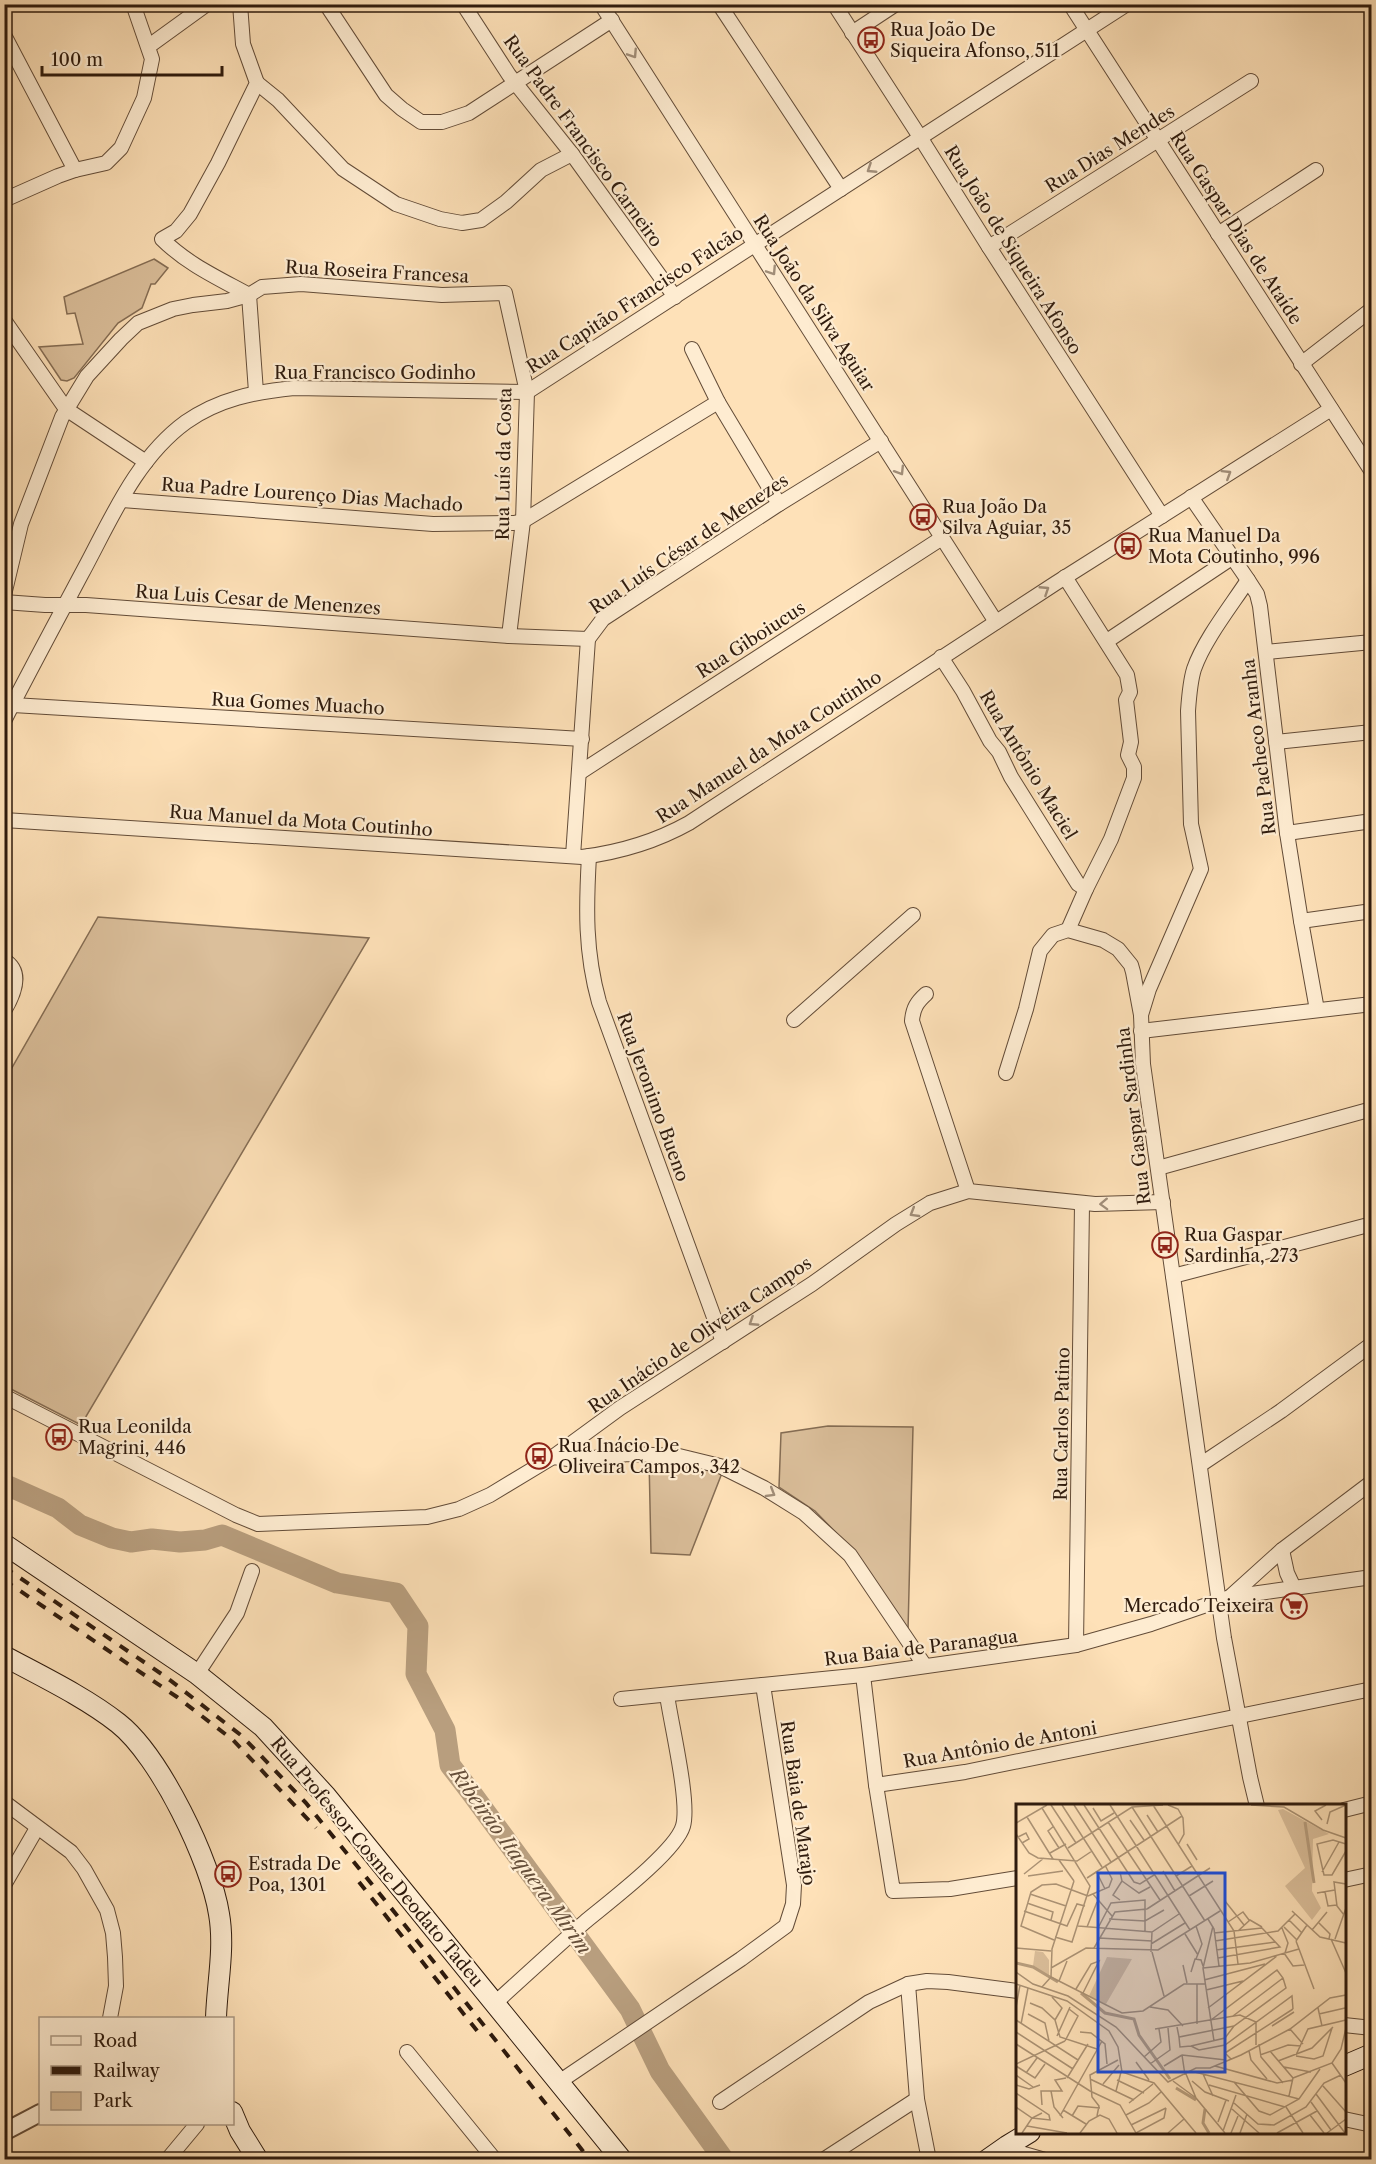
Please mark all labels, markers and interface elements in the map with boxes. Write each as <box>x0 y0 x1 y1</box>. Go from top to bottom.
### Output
place label: Rua João De Siqueira Afonso, 511 <box>890 19 1060 62</box>
bus stop icon: Rua João De Siqueira Afonso, 511 <box>856 25 886 55</box>
street label: Rua Padre Francisco Carneiro <box>499 31 667 251</box>
scale bar <box>42 39 222 77</box>
one-way arrow <box>625 48 637 58</box>
text: 100 m <box>51 49 103 71</box>
street label: Rua Dias Mendes <box>1041 100 1179 198</box>
street label: Rua Gaspar Dias de Ataíde <box>1165 127 1307 329</box>
street label: Rua João de Siqueira Afonso <box>940 142 1086 358</box>
one-way arrow <box>867 162 878 173</box>
street label: Rua João da Silva Aguiar <box>749 211 880 396</box>
street label: Rua Capitão Francisco Falcão <box>523 222 747 378</box>
street label: Rua Roseira Francesa <box>284 256 470 288</box>
one-way arrow <box>765 265 777 275</box>
street label: Rua Francisco Godinho <box>274 362 476 384</box>
street label: Rua Luís da Costa <box>492 387 516 541</box>
one-way arrow <box>892 465 904 475</box>
street label: Rua Luís César de Menezes <box>585 469 793 619</box>
one-way arrow <box>1221 470 1231 482</box>
street label: Rua Padre Lourenço Dias Machado <box>160 473 464 517</box>
place label: Rua João Da Silva Aguiar, 35 <box>942 496 1071 539</box>
bus stop icon: Rua João Da Silva Aguiar, 35 <box>908 502 938 532</box>
place label: Rua Manuel Da Mota Coutinho, 996 <box>1148 525 1320 568</box>
bus stop icon: Rua Manuel Da Mota Coutinho, 996 <box>1113 531 1143 561</box>
street label: Rua Luis Cesar de Menenzes <box>134 580 382 620</box>
one-way arrow <box>1038 586 1049 597</box>
street label: Rua Giboiucus <box>693 597 809 683</box>
street label: Rua Pacheco Aranha <box>1237 657 1281 836</box>
street label: Rua Manuel da Mota Coutinho <box>652 666 886 828</box>
street label: Rua Antônio Maciel <box>975 686 1081 844</box>
street label: Rua Gomes Muacho <box>211 688 385 720</box>
street label: Rua Manuel da Mota Coutinho <box>168 801 434 841</box>
street label: Rua Jeronimo Bueno <box>612 1009 694 1185</box>
street label: Rua Gaspar Sardinha <box>1112 1025 1156 1206</box>
one-way arrow <box>1100 1198 1109 1210</box>
one-way arrow <box>910 1205 920 1217</box>
place label: Rua Gaspar Sardinha, 273 <box>1184 1224 1299 1267</box>
bus stop icon: Rua Gaspar Sardinha, 273 <box>1150 1230 1180 1260</box>
street label: Rua Inácio de Oliveira Campos <box>584 1252 816 1418</box>
one-way arrow <box>749 1315 760 1326</box>
street label: Rua Carlos Patino <box>1050 1347 1074 1501</box>
place label: Rua Leonilda Magrini, 446 <box>78 1416 192 1459</box>
bus stop icon: Rua Leonilda Magrini, 446 <box>44 1422 74 1452</box>
place label: Rua Inácio De Oliveira Campos, 342 <box>558 1435 740 1478</box>
bus stop icon: Rua Inácio De Oliveira Campos, 342 <box>524 1441 554 1471</box>
one-way arrow <box>765 1485 775 1497</box>
supermarket icon: Mercado Teixeira <box>1279 1591 1309 1621</box>
place label: Mercado Teixeira <box>1124 1595 1274 1617</box>
street label: Rua Baia de Paranagua <box>823 1625 1019 1671</box>
street label: Rua Antônio de Antoni <box>902 1717 1099 1773</box>
street label: Rua Baia de Marajo <box>776 1719 820 1887</box>
street label: Rua Professor Cosme Deodato Tadeu <box>266 1733 488 1991</box>
water label: Ribeirão Itaquera Mirim <box>444 1761 597 1959</box>
inset map <box>1016 1804 1346 2134</box>
place label: Estrada De Poa, 1301 <box>248 1853 341 1896</box>
bus stop icon: Estrada De Poa, 1301 <box>213 1859 243 1889</box>
legend <box>39 2017 234 2125</box>
text: Road <box>93 2030 138 2052</box>
text: Railway <box>93 2060 161 2082</box>
text: Park <box>93 2090 134 2112</box>

